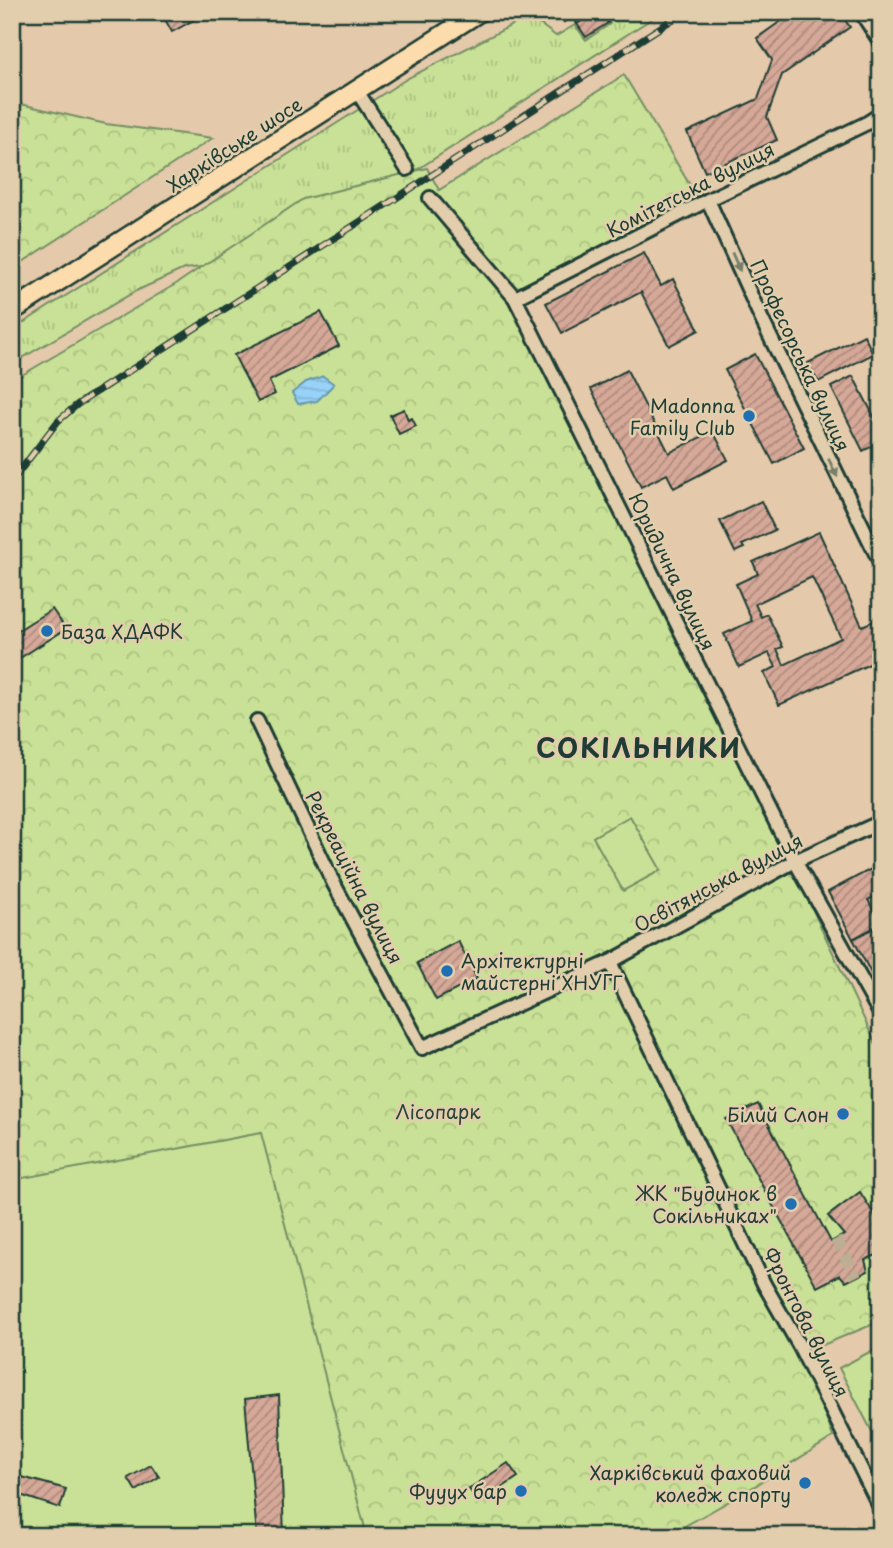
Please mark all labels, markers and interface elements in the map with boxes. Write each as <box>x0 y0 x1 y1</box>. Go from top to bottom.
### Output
street label: Харківське шосе <box>161 90 307 198</box>
street label: Комітетська вулиця <box>601 134 779 244</box>
one-way arrow <box>730 252 742 272</box>
street label: Професорська вулиця <box>744 254 858 456</box>
place label: Madonna Family Club <box>629 391 735 441</box>
marker: Madonna Family Club <box>741 408 757 424</box>
one-way arrow <box>827 458 839 478</box>
street label: Юридична вулиця <box>623 488 723 654</box>
place label: База ХДАФК <box>61 617 183 645</box>
marker: База ХДАФК <box>39 623 55 639</box>
district label: СОКІЛЬНИКИ <box>536 728 742 767</box>
street label: Рекреаційна вулиця <box>299 786 411 968</box>
street label: Освітянська вулиця <box>629 826 807 938</box>
place label: Архітектурні майстерні ХНУГГ <box>461 946 623 996</box>
marker: Архітектурні майстерні ХНУГГ <box>439 963 455 979</box>
park label: Лісопарк <box>396 1097 481 1125</box>
place label: Білий Слон <box>727 1100 829 1128</box>
marker: Білий Слон <box>835 1106 851 1122</box>
place label: ЖК "Будинок в Сокільниках" <box>635 1179 777 1229</box>
marker: ЖК "Будинок в Сокільниках" <box>783 1196 799 1212</box>
street label: Фронтова вулиця <box>757 1242 857 1402</box>
place label: Харківський фаховий коледж спорту <box>590 1458 791 1508</box>
marker: Харківський фаховий коледж спорту <box>797 1475 813 1491</box>
place label: Фууух бар <box>409 1477 507 1505</box>
marker: Фууух бар <box>513 1483 529 1499</box>

